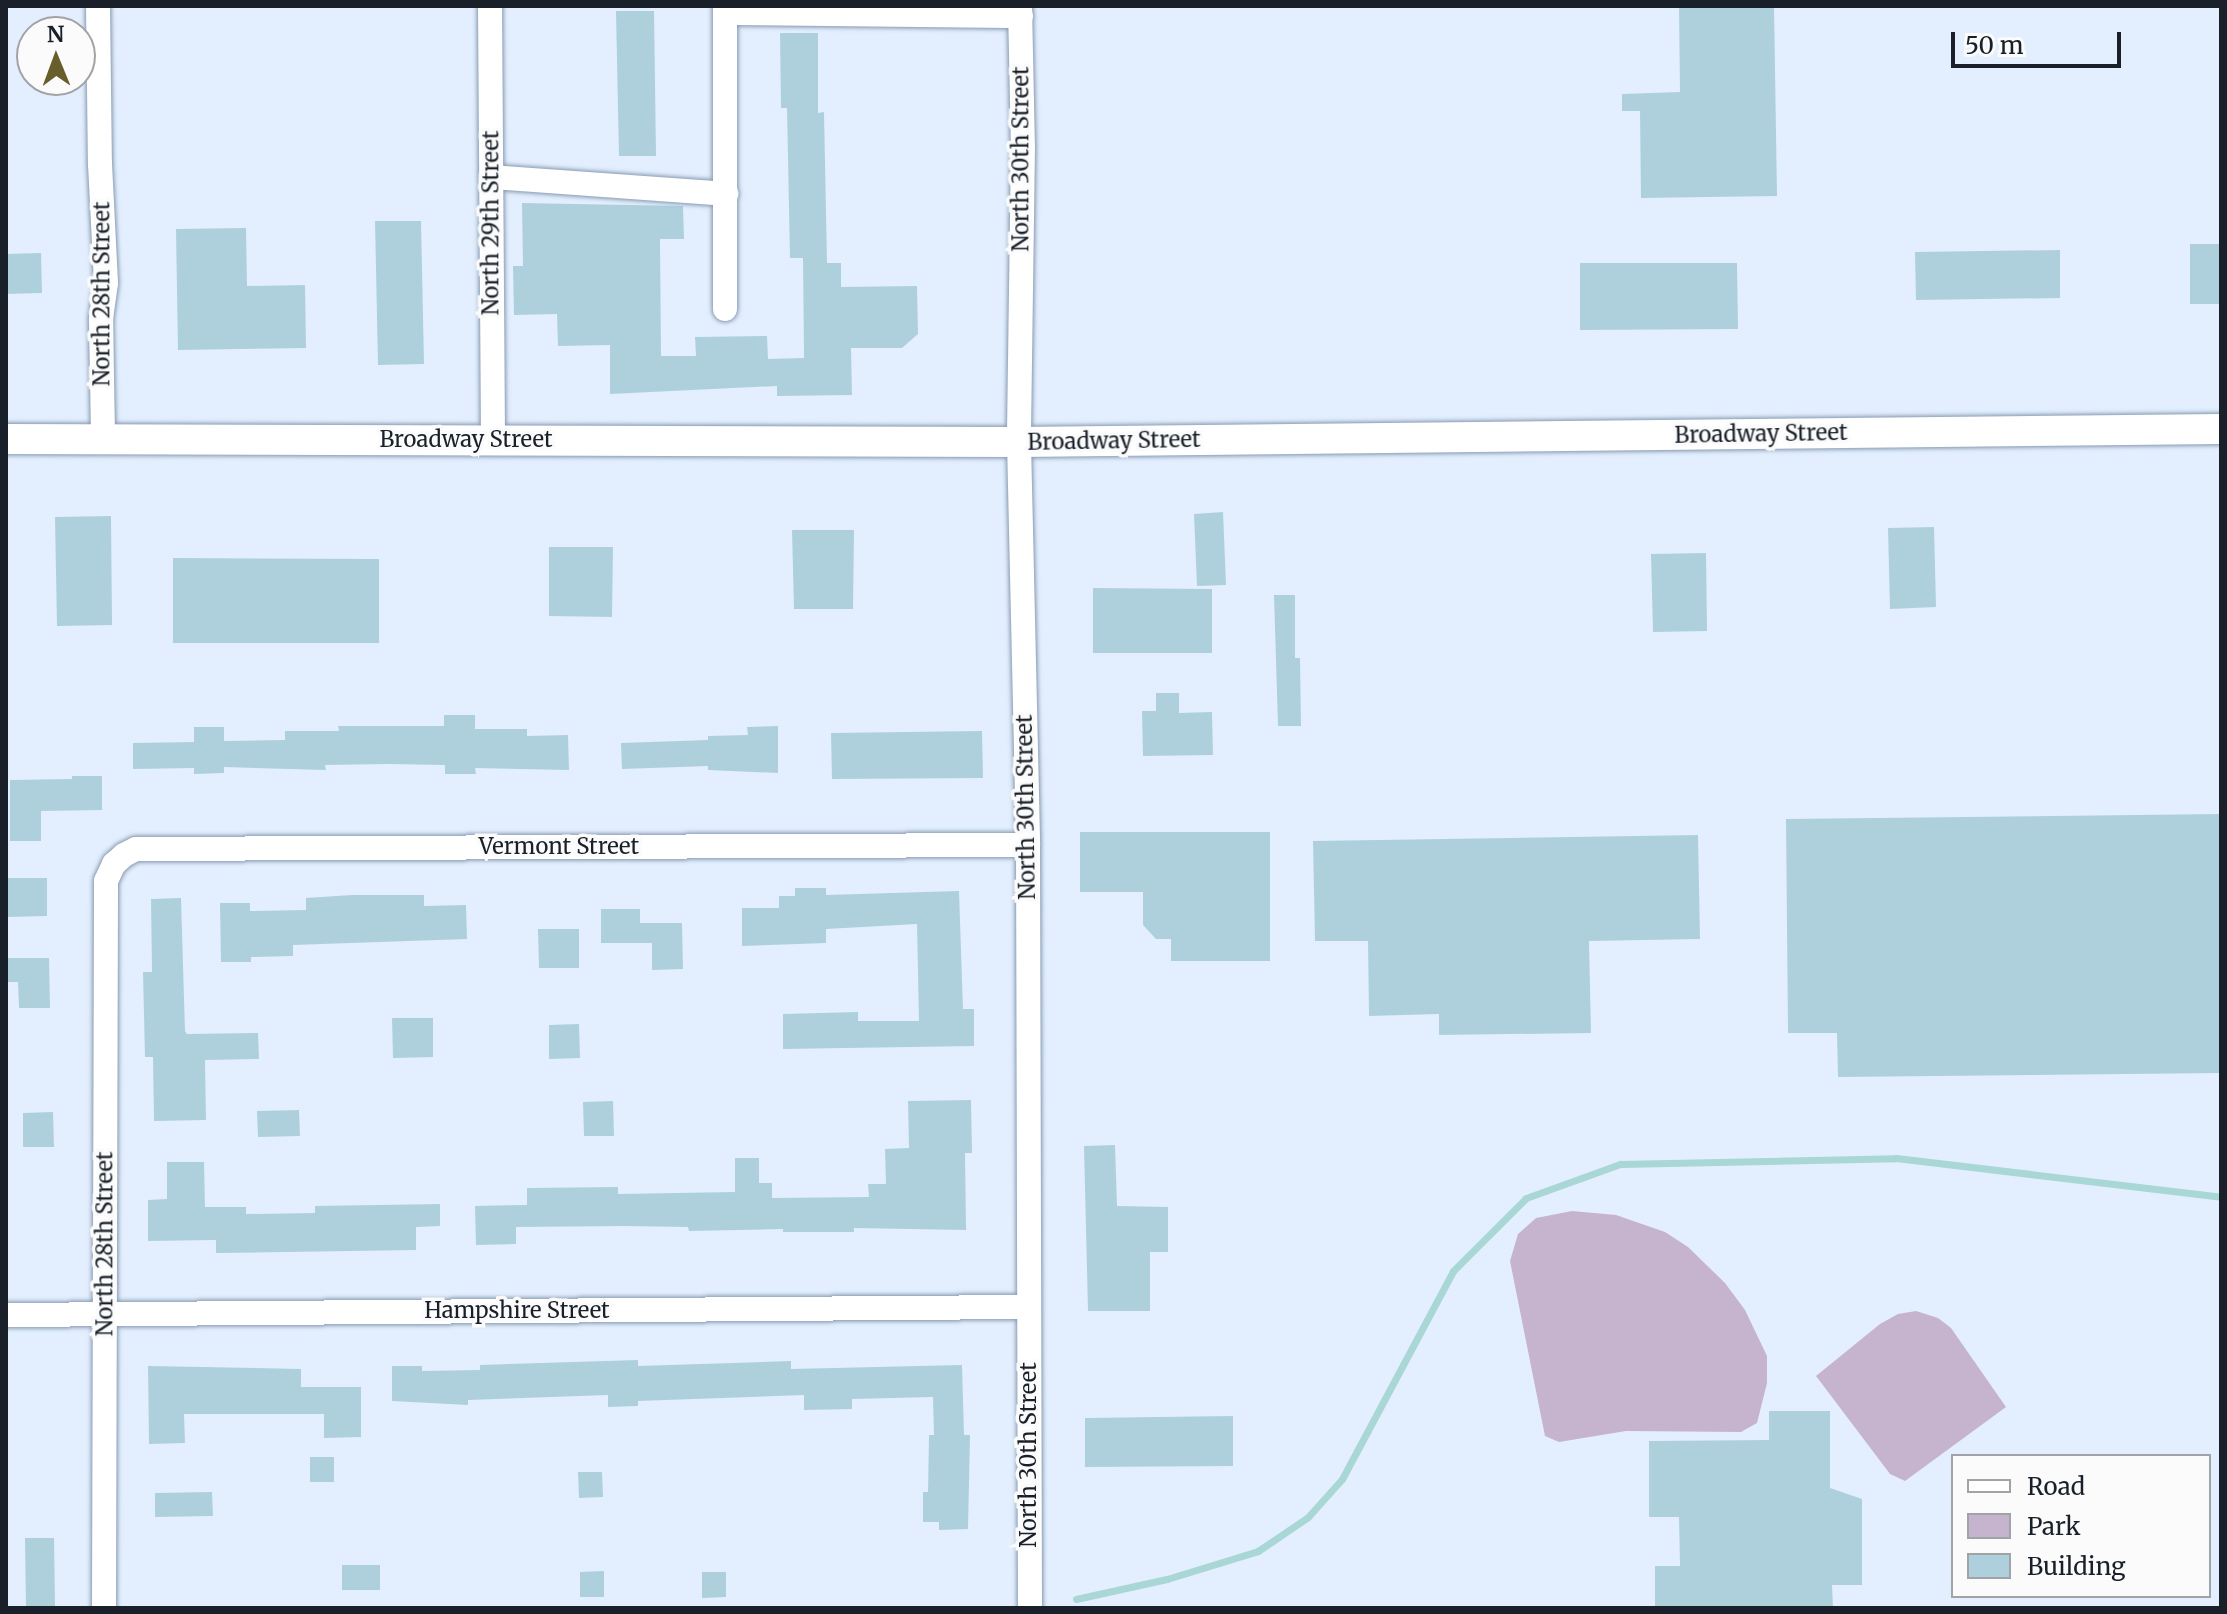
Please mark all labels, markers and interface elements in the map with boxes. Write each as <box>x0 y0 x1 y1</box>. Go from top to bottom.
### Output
north arrow <box>16 16 96 96</box>
scale bar <box>1955 16 2125 66</box>
text: N <box>47 20 65 48</box>
text: 50 m <box>1965 30 2024 61</box>
street label: North 30th Street <box>1008 66 1034 252</box>
street label: North 29th Street <box>478 131 504 315</box>
street label: North 28th Street <box>89 202 115 386</box>
street label: Broadway Street <box>1674 419 1848 449</box>
street label: Broadway Street <box>1027 426 1201 456</box>
street label: Broadway Street <box>379 427 553 453</box>
street label: North 30th Street <box>1011 714 1041 900</box>
street label: Vermont Street <box>479 834 639 860</box>
street label: North 28th Street <box>92 1152 118 1336</box>
street label: Hampshire Street <box>424 1298 610 1324</box>
street label: North 30th Street <box>1016 1362 1042 1548</box>
legend <box>1951 1454 2211 1598</box>
text: Road <box>2027 1471 2085 1502</box>
text: Park <box>2027 1511 2080 1542</box>
text: Building <box>2027 1551 2126 1582</box>

